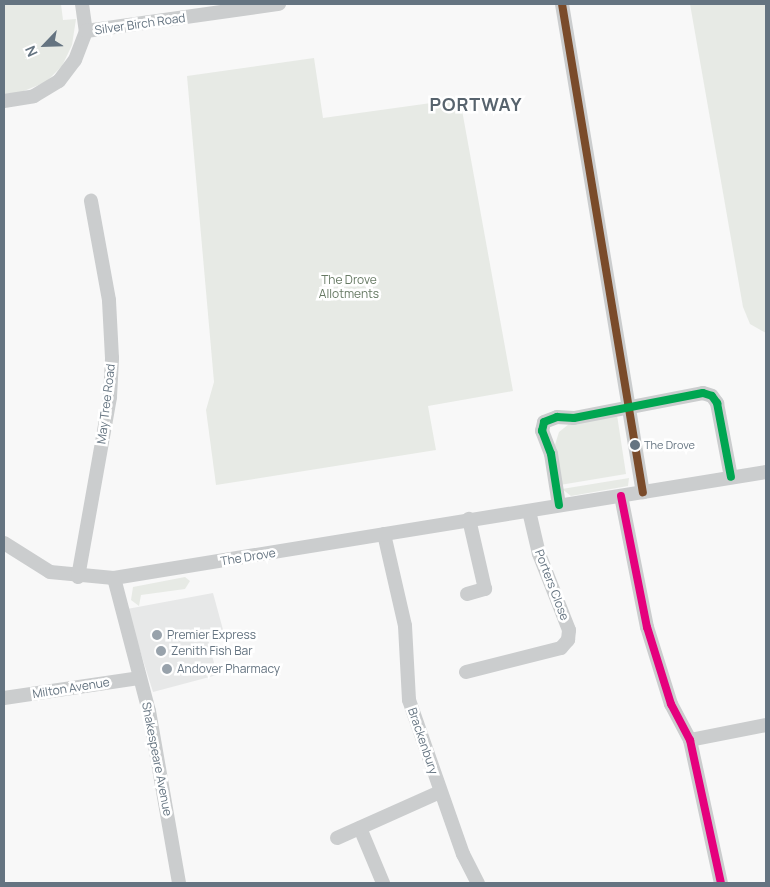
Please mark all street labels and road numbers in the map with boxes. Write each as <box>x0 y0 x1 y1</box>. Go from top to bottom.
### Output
street label: Silver Birch Road <box>94 10 186 38</box>
street label: May Tree Road <box>94 363 118 445</box>
street label: The Drove <box>219 546 277 568</box>
street label: Porters Close <box>532 548 572 622</box>
street label: Milton Avenue <box>31 675 111 701</box>
street label: Shakespeare Avenue <box>139 701 175 817</box>
street label: Brackenbury <box>405 706 441 776</box>

